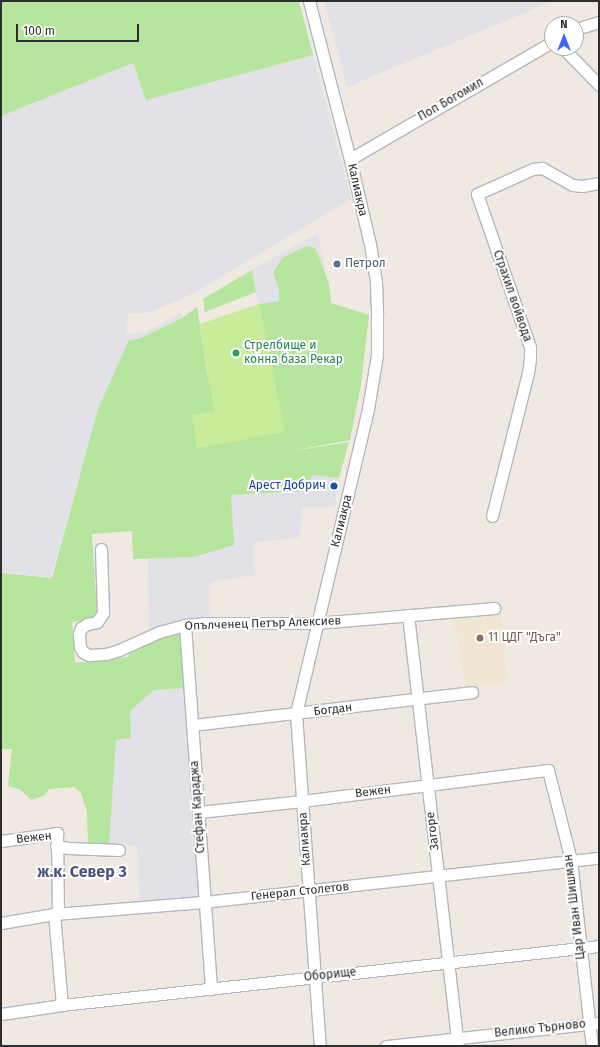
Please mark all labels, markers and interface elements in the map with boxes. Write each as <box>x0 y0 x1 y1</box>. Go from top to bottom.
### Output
scale bar <box>18 16 141 42</box>
north arrow <box>544 16 584 56</box>
text: N <box>560 18 568 31</box>
text: 100 m <box>23 24 55 38</box>
street label: Поп Богомил <box>416 75 486 125</box>
street label: Калиакра <box>344 162 370 218</box>
street label: Страхил войвода <box>490 248 534 344</box>
place label: Петрол <box>345 257 386 271</box>
marker: Петрол <box>332 259 342 269</box>
place label: Стрелбище и конна база Рекар <box>244 339 343 367</box>
marker: Стрелбище и конна база Рекар <box>231 348 241 358</box>
place label: Арест Добрич <box>249 479 326 493</box>
marker: Арест Добрич <box>329 481 339 491</box>
street label: Калиакра <box>328 493 356 549</box>
street label: Опълченец Петър Алексиев <box>185 614 341 634</box>
place label: 11 ЦДГ "Дъга" <box>488 631 561 645</box>
marker: 11 ЦДГ "Дъга" <box>475 633 485 643</box>
street label: Богдан <box>313 700 353 720</box>
street label: Стефан Караджа <box>188 760 208 854</box>
street label: Вежен <box>354 783 392 801</box>
street label: Загоре <box>424 811 442 851</box>
street label: Калиакра <box>296 812 314 866</box>
street label: Вежен <box>15 829 53 847</box>
street label: Цар Иван Шишман <box>561 854 589 960</box>
district label: ж.к. Север 3 <box>37 862 127 882</box>
street label: Генерал Столетов <box>250 880 350 904</box>
street label: Оборище <box>303 965 357 985</box>
street label: Велико Търново <box>494 1017 586 1041</box>

